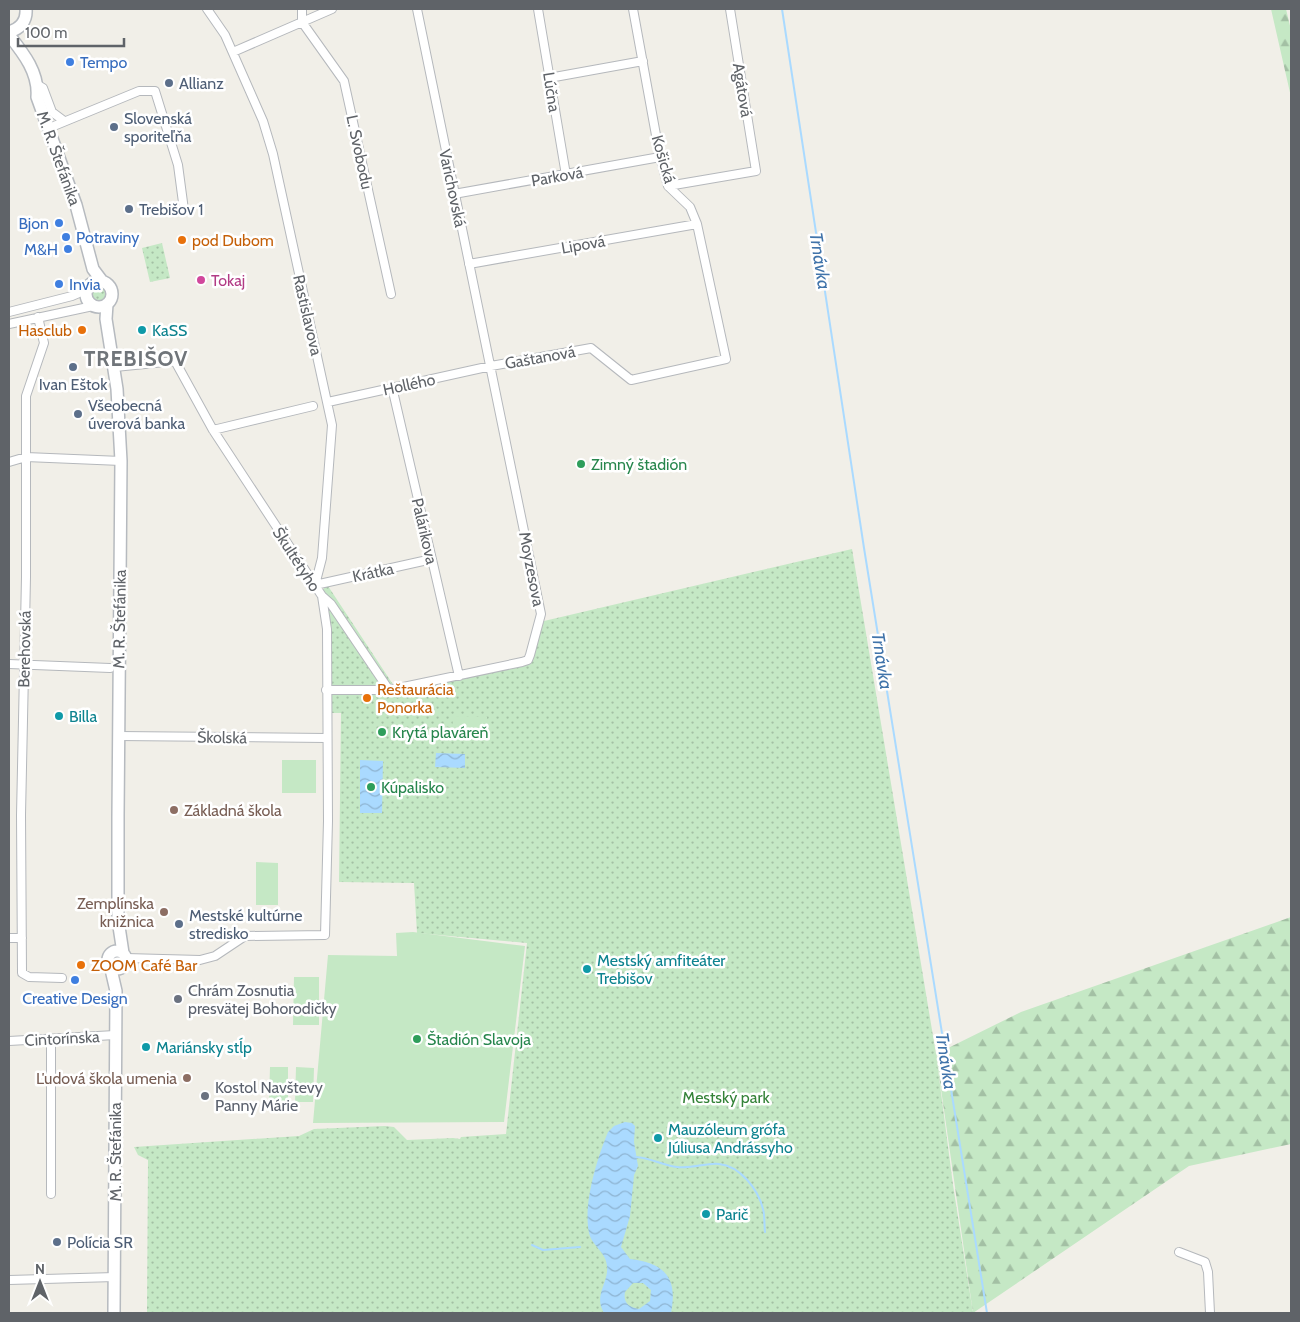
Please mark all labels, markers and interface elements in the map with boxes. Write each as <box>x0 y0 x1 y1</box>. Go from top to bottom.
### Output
scale bar <box>18 15 124 47</box>
text: 100 m <box>25 24 67 42</box>
place label: Tempo <box>80 53 127 72</box>
marker: Tempo <box>64 56 76 68</box>
street label: Agátová <box>729 62 756 119</box>
street label: Lúčna <box>539 71 564 114</box>
place label: Allianz <box>179 74 224 93</box>
marker: Allianz <box>163 77 175 89</box>
street label: M. R. Štefánika <box>33 108 85 208</box>
place label: Slovenská sporiteľňa <box>124 109 192 146</box>
street label: L. Svobodu <box>342 113 377 191</box>
marker: Slovenská sporiteľňa <box>108 121 120 133</box>
street label: Košická <box>648 133 680 186</box>
street label: Varichovská <box>435 147 470 229</box>
street label: Parková <box>530 163 585 190</box>
place label: Trebišov 1 <box>139 200 203 219</box>
marker: Trebišov 1 <box>123 203 135 215</box>
place label: Bjon <box>18 214 49 233</box>
marker: Bjon <box>53 217 65 229</box>
place label: Potraviny <box>76 228 139 247</box>
marker: Potraviny <box>60 231 72 243</box>
place label: pod Dubom <box>192 231 274 250</box>
street label: Lipová <box>560 231 607 258</box>
water label: Trnávka <box>805 231 835 291</box>
marker: pod Dubom <box>176 234 188 246</box>
place label: M&H <box>24 240 58 259</box>
marker: M&H <box>62 243 74 255</box>
place label: Tokaj <box>211 271 245 290</box>
street label: Rastislavova <box>289 273 326 358</box>
marker: Tokaj <box>195 274 207 286</box>
place label: Invia <box>69 275 101 294</box>
marker: Invia <box>53 278 65 290</box>
place label: Hasclub <box>18 321 72 340</box>
place label: KaSS <box>152 321 187 340</box>
marker: Hasclub <box>76 324 88 336</box>
marker: KaSS <box>136 324 148 336</box>
street label: Gaštanová <box>503 342 577 373</box>
district label: TREBIŠOV <box>84 346 188 371</box>
marker: Ivan Eštok <box>67 361 79 373</box>
street label: Hollého <box>381 370 437 399</box>
place label: Ivan Eštok <box>39 375 108 394</box>
place label: Všeobecná úverová banka <box>88 396 185 433</box>
marker: Všeobecná úverová banka <box>72 408 84 420</box>
place label: Zimný štadión <box>591 455 687 474</box>
marker: Zimný štadión <box>575 458 587 470</box>
street label: Palárikova <box>408 496 441 566</box>
street label: Škultétyho <box>269 523 325 595</box>
street label: Moyzesova <box>515 530 548 608</box>
street label: Krátka <box>351 559 396 586</box>
street label: M. R. Štefánika <box>109 569 130 669</box>
street label: Berehovská <box>14 610 35 688</box>
water label: Trnávka <box>867 631 897 691</box>
place label: Reštaurácia Ponorka <box>377 680 454 717</box>
marker: Reštaurácia Ponorka <box>361 692 373 704</box>
place label: Billa <box>69 707 97 726</box>
marker: Billa <box>53 710 65 722</box>
place label: Krytá plaváreň <box>392 723 488 742</box>
marker: Krytá plaváreň <box>376 726 388 738</box>
street label: Školská <box>197 728 247 747</box>
place label: Kúpalisko <box>381 778 444 797</box>
marker: Kúpalisko <box>365 781 377 793</box>
place label: Základná škola <box>184 801 282 820</box>
marker: Základná škola <box>168 804 180 816</box>
place label: Zemplínska knižnica <box>77 894 154 931</box>
marker: Zemplínska knižnica <box>158 906 170 918</box>
place label: Mestské kultúrne stredisko <box>189 906 302 943</box>
marker: Mestské kultúrne stredisko <box>173 918 185 930</box>
place label: Mestský amfiteáter Trebišov <box>597 951 726 988</box>
place label: ZOOM Café Bar <box>91 956 198 975</box>
marker: ZOOM Café Bar <box>75 959 87 971</box>
marker: Mestský amfiteáter Trebišov <box>581 963 593 975</box>
marker: Creative Design <box>69 974 81 986</box>
place label: Chrám Zosnutia presvätej Bohorodičky <box>188 981 337 1018</box>
place label: Creative Design <box>22 989 128 1008</box>
marker: Chrám Zosnutia presvätej Bohorodičky <box>172 993 184 1005</box>
street label: Cintorínska <box>24 1027 101 1050</box>
place label: Štadión Slavoja <box>427 1030 531 1049</box>
water label: Trnávka <box>931 1031 961 1091</box>
marker: Štadión Slavoja <box>411 1033 423 1045</box>
place label: Mariánsky stĺp <box>156 1037 252 1057</box>
marker: Mariánsky stĺp <box>140 1041 152 1053</box>
place label: Ľudová škola umenia <box>36 1069 177 1088</box>
marker: Ľudová škola umenia <box>181 1072 193 1084</box>
place label: Kostol Navštevy Panny Márie <box>215 1078 323 1115</box>
park label: Mestský park <box>682 1088 770 1107</box>
marker: Kostol Navštevy Panny Márie <box>199 1090 211 1102</box>
street label: M. R. Štefánika <box>106 1102 125 1202</box>
place label: Mauzóleum grófa Júliusa Andrássyho <box>667 1120 793 1157</box>
marker: Mauzóleum grófa Júliusa Andrássyho <box>652 1132 664 1144</box>
place label: Parič <box>716 1205 748 1224</box>
marker: Parič <box>700 1208 712 1220</box>
place label: Polícia SR <box>67 1233 133 1252</box>
marker: Polícia SR <box>51 1236 63 1248</box>
north arrow <box>15 1257 65 1307</box>
text: N <box>35 1260 45 1278</box>

